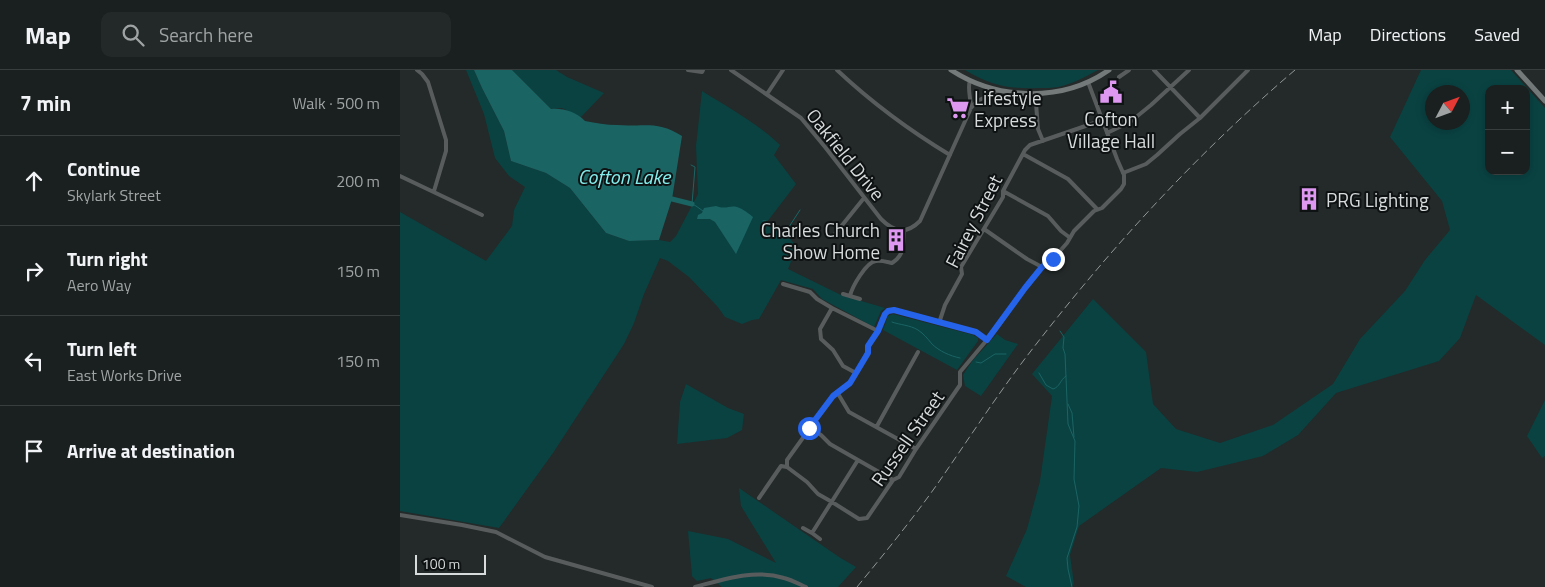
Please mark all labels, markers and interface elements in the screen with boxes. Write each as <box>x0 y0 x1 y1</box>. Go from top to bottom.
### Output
search box <box>101 12 451 57</box>
text: Map <box>25 17 71 53</box>
text: Search here <box>159 20 253 49</box>
icon: search <box>119 21 147 49</box>
text: Map <box>1308 21 1342 48</box>
text: Directions <box>1370 21 1446 48</box>
text: Saved <box>1474 21 1520 48</box>
public building icon: Cofton Village Hall <box>1098 79 1124 105</box>
place label: Lifestyle Express <box>974 83 1042 134</box>
north arrow <box>1425 85 1470 130</box>
map controls <box>1485 85 1530 175</box>
button: + <box>1485 85 1530 130</box>
text: 7 min <box>20 87 71 119</box>
text: Walk · 500 m <box>292 91 380 115</box>
supermarket icon: Lifestyle Express <box>945 95 971 121</box>
street label: Oakfield Drive <box>800 102 892 206</box>
place label: Cofton Village Hall <box>1067 104 1155 155</box>
button: − <box>1485 130 1530 175</box>
text: Continue <box>67 154 140 183</box>
water label: Cofton Lake <box>578 161 672 192</box>
icon: ahead <box>20 167 48 195</box>
text: 200 m <box>336 169 380 193</box>
street label: Fairey Street <box>937 169 1009 273</box>
text: Skylark Street <box>67 183 161 207</box>
place label: PRG Lighting <box>1326 185 1429 214</box>
building icon: PRG Lighting <box>1296 186 1322 212</box>
place label: Charles Church Show Home <box>761 215 880 266</box>
building icon: Charles Church Show Home <box>883 227 909 253</box>
text: Turn right <box>67 244 148 273</box>
route end <box>1042 248 1065 271</box>
icon: right <box>20 257 48 285</box>
text: 150 m <box>336 259 380 283</box>
text: Aero Way <box>67 273 131 297</box>
text: Turn left <box>67 334 137 363</box>
icon: left <box>20 347 48 375</box>
text: 150 m <box>336 349 380 373</box>
text: East Works Drive <box>67 363 182 387</box>
street label: Russell Street <box>863 384 951 492</box>
route start <box>798 417 821 440</box>
text: Arrive at destination <box>67 436 235 465</box>
icon: arrive <box>20 437 48 465</box>
scale bar <box>415 552 486 575</box>
text: 100 m <box>422 553 460 574</box>

